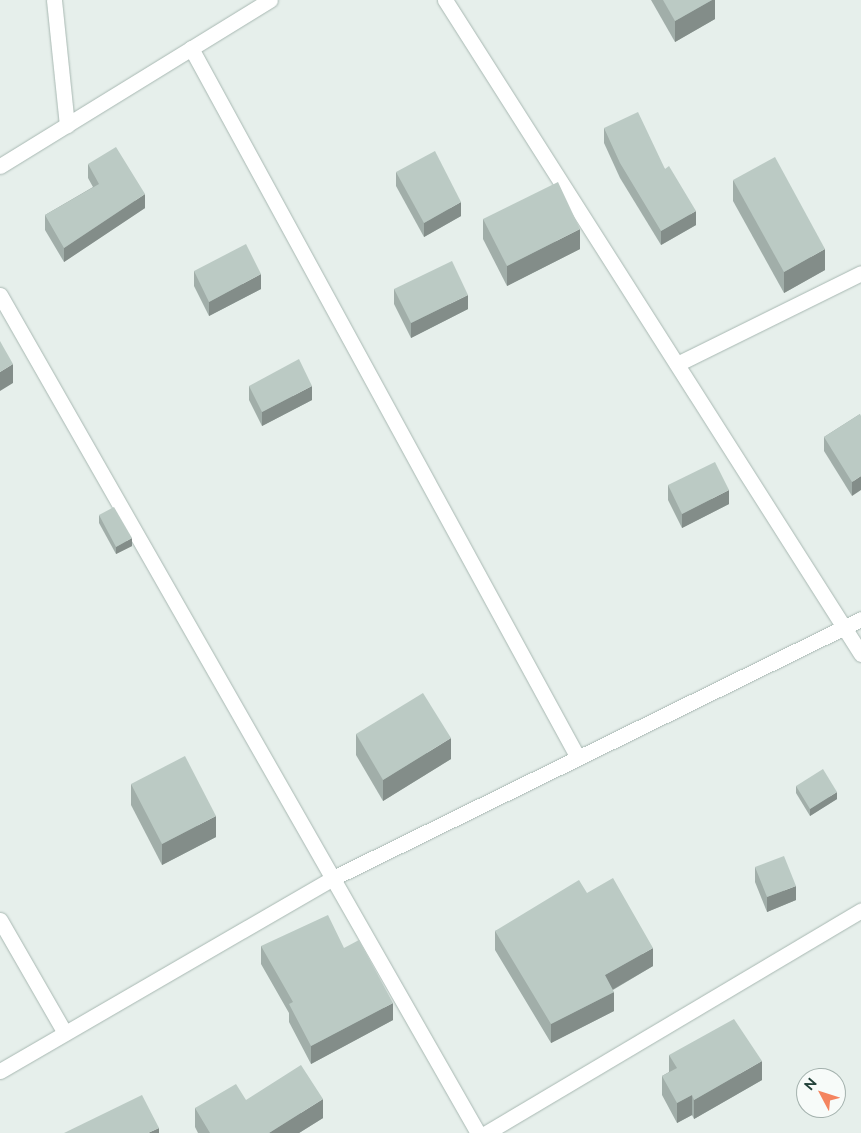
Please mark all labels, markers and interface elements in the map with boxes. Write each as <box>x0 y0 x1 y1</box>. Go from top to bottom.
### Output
north arrow <box>796 1068 846 1118</box>
text: N <box>801 1075 820 1093</box>

